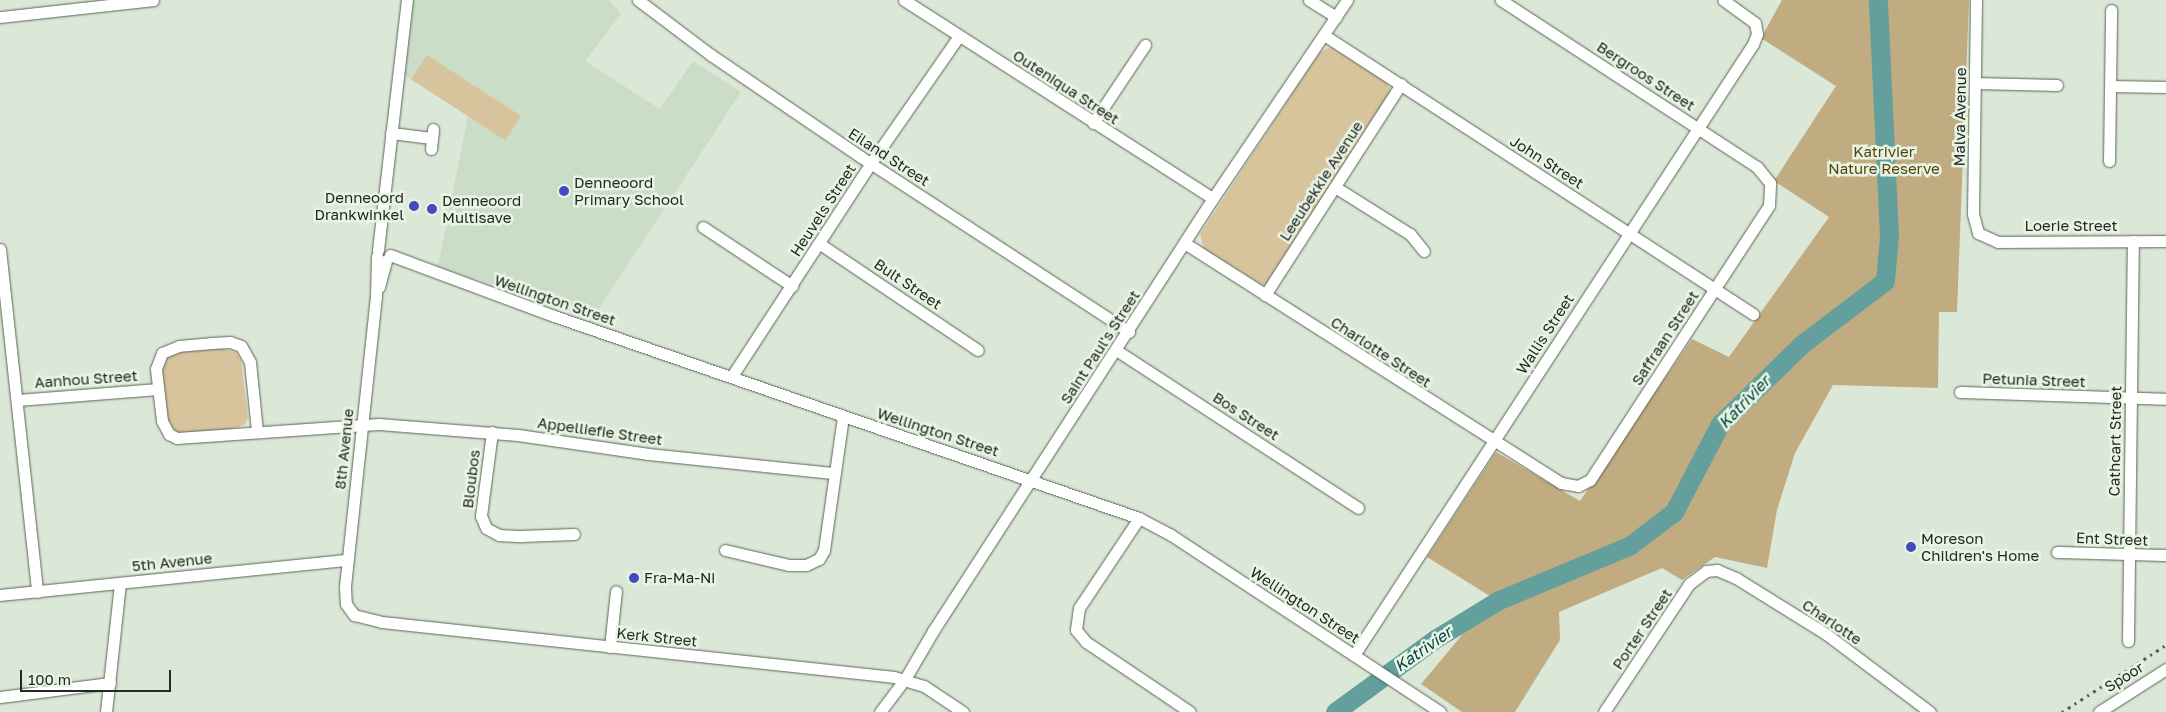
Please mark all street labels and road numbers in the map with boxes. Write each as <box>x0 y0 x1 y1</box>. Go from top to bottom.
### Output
street label: Bergroos Street <box>1594 38 1698 114</box>
street label: Outeniqua Street <box>1010 46 1122 128</box>
street label: Malva Avenue <box>1950 67 1970 167</box>
street label: Leeubekkie Avenue <box>1276 118 1366 244</box>
street label: Eiland Street <box>845 124 933 190</box>
street label: John Street <box>1507 132 1587 192</box>
street label: Heuvels Street <box>786 160 860 260</box>
street label: Loerie Street <box>2025 217 2117 235</box>
street label: Bult Street <box>871 255 945 313</box>
street label: Wellington Street <box>492 271 618 329</box>
street label: Saint Paul's Street <box>1057 287 1143 407</box>
street label: Saffraan Street <box>1628 287 1702 389</box>
street label: Wallis Street <box>1512 291 1578 377</box>
street label: Charlotte Street <box>1327 313 1435 391</box>
street label: Aanhou Street <box>34 366 138 392</box>
street label: Petunia Street <box>1982 369 2086 391</box>
street label: Cathcart Street <box>2105 386 2125 496</box>
street label: Bos Street <box>1210 388 1282 444</box>
street label: Wellington Street <box>875 404 1001 460</box>
street label: 8th Avenue <box>331 408 357 490</box>
street label: Appelliefie Street <box>537 413 663 449</box>
street label: Bloubos <box>458 449 484 509</box>
street label: Ent Street <box>2076 529 2148 549</box>
street label: 5th Avenue <box>131 549 213 575</box>
street label: Wellington Street <box>1247 563 1363 647</box>
street label: Porter Street <box>1608 585 1676 673</box>
street label: Charlotte <box>1799 596 1865 648</box>
street label: Kerk Street <box>616 624 698 650</box>
street label: Spoor <box>2101 658 2147 696</box>

